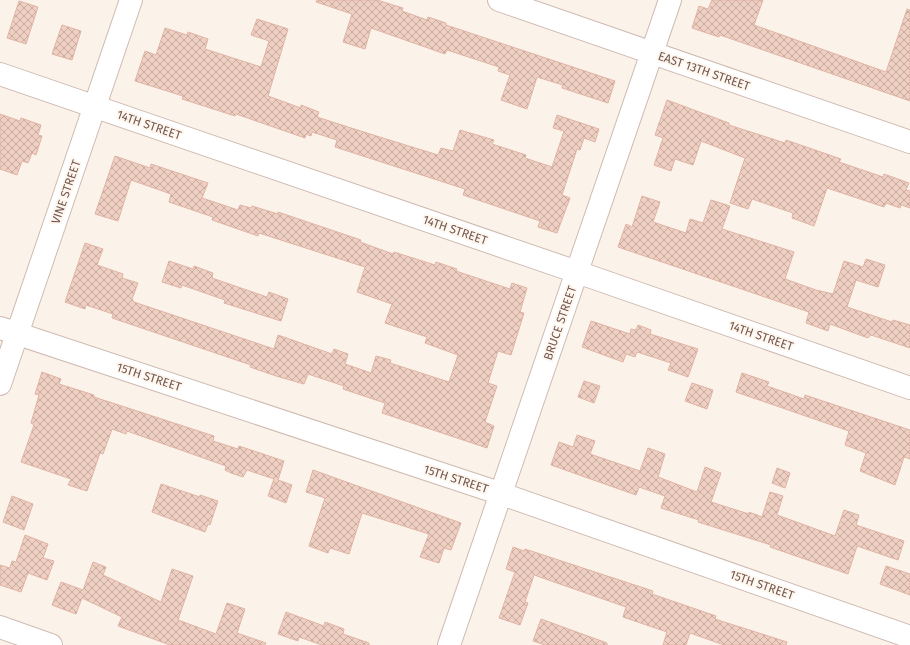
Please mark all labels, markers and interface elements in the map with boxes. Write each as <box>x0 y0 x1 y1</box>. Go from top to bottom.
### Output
street label: EAST 13TH STREET <box>656 49 752 94</box>
street label: 14TH STREET <box>115 107 184 143</box>
street label: VINE STREET <box>49 157 84 226</box>
street label: 14TH STREET <box>421 212 490 248</box>
street label: BRUCE STREET <box>541 283 579 362</box>
street label: 14TH STREET <box>727 318 796 354</box>
street label: 15TH STREET <box>115 360 184 394</box>
street label: 15TH STREET <box>422 462 491 496</box>
street label: 15TH STREET <box>728 567 797 603</box>

